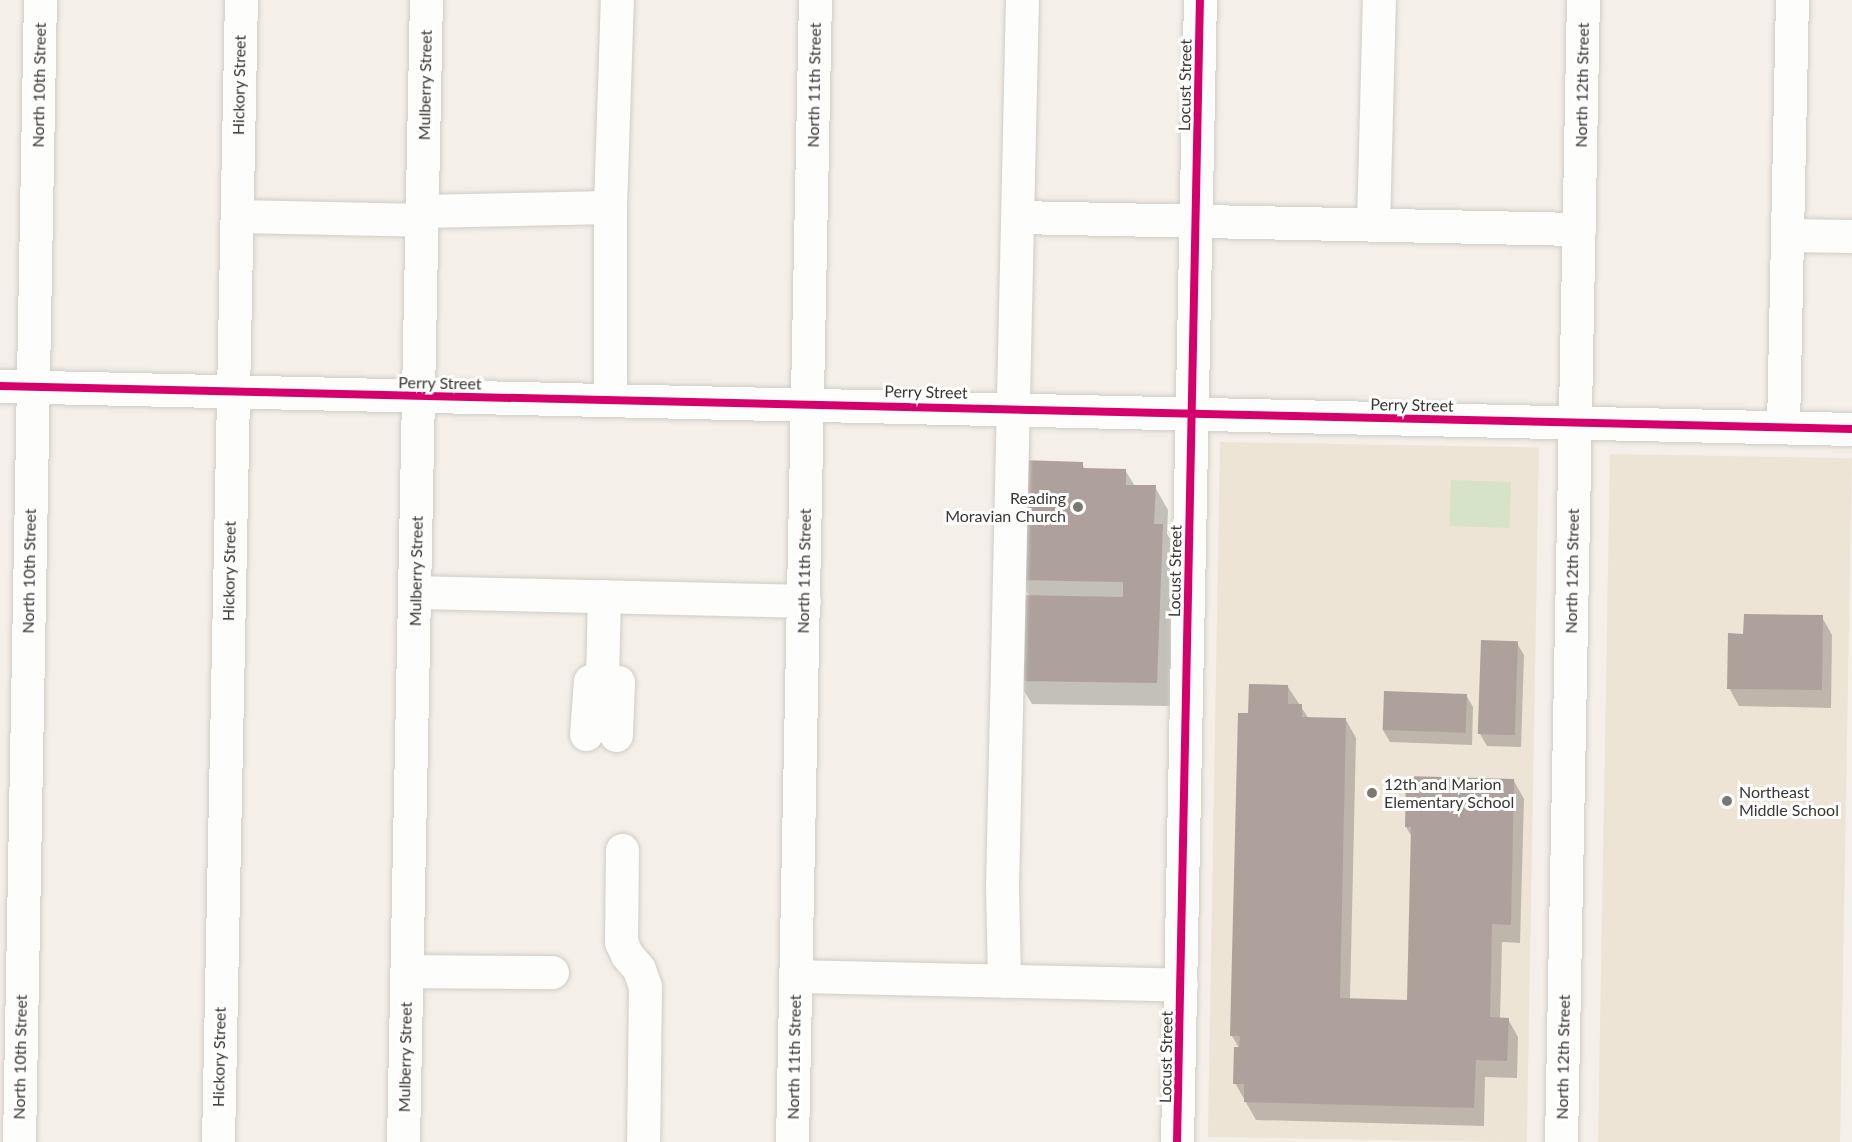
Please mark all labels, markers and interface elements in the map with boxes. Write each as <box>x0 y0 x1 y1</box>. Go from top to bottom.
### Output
street label: North 10th Street <box>28 22 50 148</box>
street label: North 11th Street <box>803 22 825 148</box>
street label: North 12th Street <box>1571 22 1593 148</box>
street label: Mulberry Street <box>414 29 436 141</box>
street label: Hickory Street <box>229 35 249 135</box>
street label: Locust Street <box>1175 39 1195 131</box>
street label: Perry Street <box>398 373 482 393</box>
street label: Perry Street <box>884 382 968 402</box>
street label: Perry Street <box>1370 395 1454 415</box>
place label: Reading Moravian Church <box>945 488 1066 526</box>
marker: Reading Moravian Church <box>1071 500 1085 514</box>
street label: North 10th Street <box>18 508 40 634</box>
street label: North 11th Street <box>793 508 815 634</box>
street label: North 12th Street <box>1561 508 1583 634</box>
street label: Mulberry Street <box>405 515 427 627</box>
street label: Hickory Street <box>219 521 239 621</box>
street label: Locust Street <box>1165 525 1185 617</box>
place label: 12th and Marion Elementary School <box>1384 774 1515 812</box>
place label: Northeast Middle School <box>1739 782 1839 820</box>
marker: 12th and Marion Elementary School <box>1365 786 1379 800</box>
marker: Northeast Middle School <box>1720 794 1734 808</box>
street label: North 10th Street <box>9 994 31 1120</box>
street label: North 11th Street <box>783 994 805 1120</box>
street label: North 12th Street <box>1552 994 1574 1120</box>
street label: Mulberry Street <box>394 1001 416 1113</box>
street label: Hickory Street <box>209 1007 229 1107</box>
street label: Locust Street <box>1156 1011 1176 1103</box>

